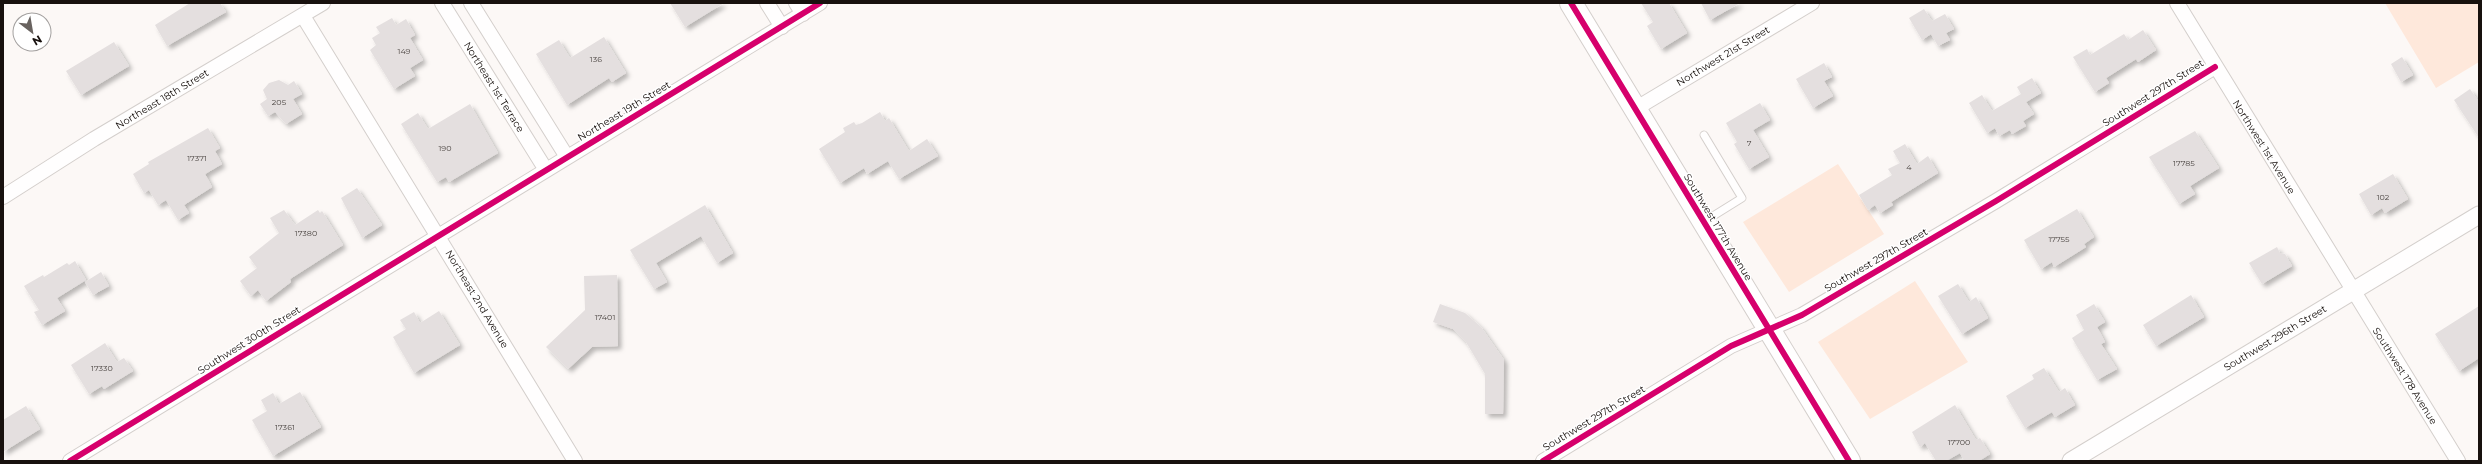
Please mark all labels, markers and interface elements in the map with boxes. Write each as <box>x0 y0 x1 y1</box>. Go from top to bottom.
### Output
north arrow <box>12 12 52 52</box>
street label: Northwest 21st Street <box>1674 23 1772 89</box>
text: N <box>30 32 45 49</box>
street label: Northeast 1st Terrace <box>461 39 527 135</box>
house number: 149 <box>398 46 411 56</box>
house number: 136 <box>590 54 602 64</box>
street label: Southwest 297th Street <box>2100 56 2206 130</box>
street label: Northeast 18th Street <box>113 66 211 132</box>
street label: Northeast 19th Street <box>575 78 673 144</box>
house number: 205 <box>272 97 287 107</box>
street label: Northwest 1st Avenue <box>2230 98 2298 196</box>
house number: 7 <box>1747 138 1752 148</box>
house number: 190 <box>438 143 452 153</box>
house number: 17371 <box>187 153 207 163</box>
house number: 17785 <box>2173 158 2195 168</box>
house number: 4 <box>1906 162 1912 172</box>
street label: Southwest 177th Avenue <box>1681 171 1755 283</box>
house number: 102 <box>2377 192 2390 202</box>
street label: Southwest 297th Street <box>1822 225 1930 295</box>
house number: 17380 <box>295 228 317 238</box>
house number: 17755 <box>2048 234 2070 244</box>
street label: Northeast 2nd Avenue <box>443 248 511 350</box>
street label: Southwest 296th Street <box>2221 302 2329 374</box>
street label: Southwest 300th Street <box>195 303 303 377</box>
house number: 17401 <box>595 312 615 322</box>
street label: Southwest 178 Avenue <box>2370 325 2440 427</box>
house number: 17330 <box>91 363 113 373</box>
street label: Southwest 297th Street <box>1540 382 1648 454</box>
house number: 17361 <box>275 422 295 432</box>
house number: 17700 <box>1948 437 1970 447</box>

